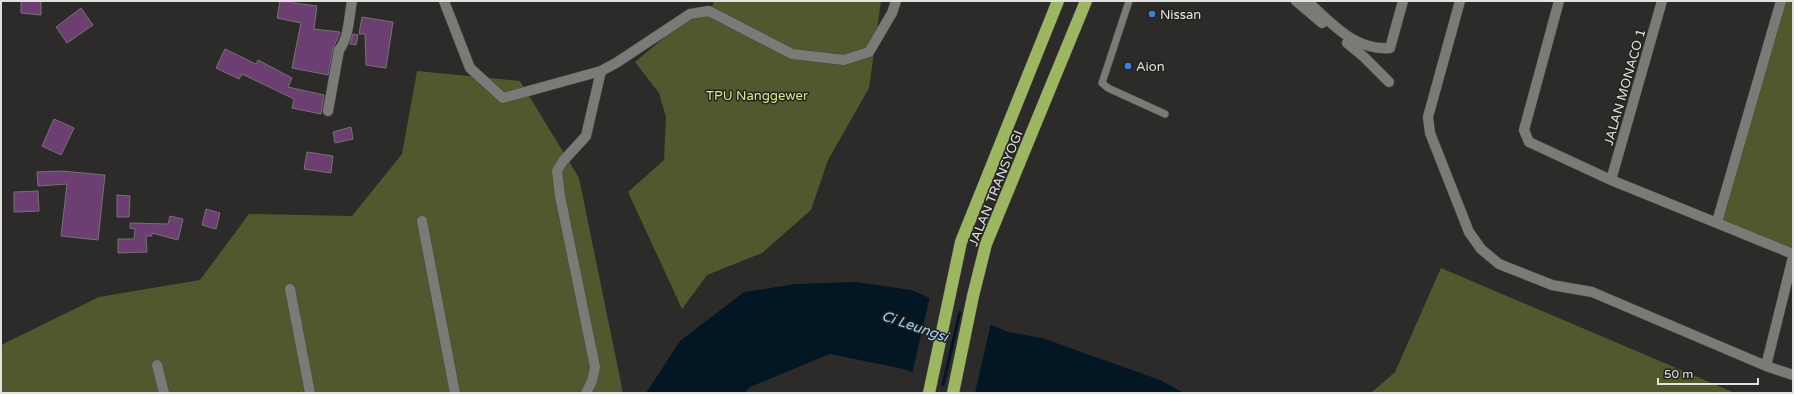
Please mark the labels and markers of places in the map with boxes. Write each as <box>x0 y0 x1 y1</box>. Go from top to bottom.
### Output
place label: Nissan <box>1160 7 1201 23</box>
marker: Nissan <box>1147 9 1157 19</box>
place label: Aion <box>1136 59 1165 75</box>
marker: Aion <box>1123 61 1133 71</box>

